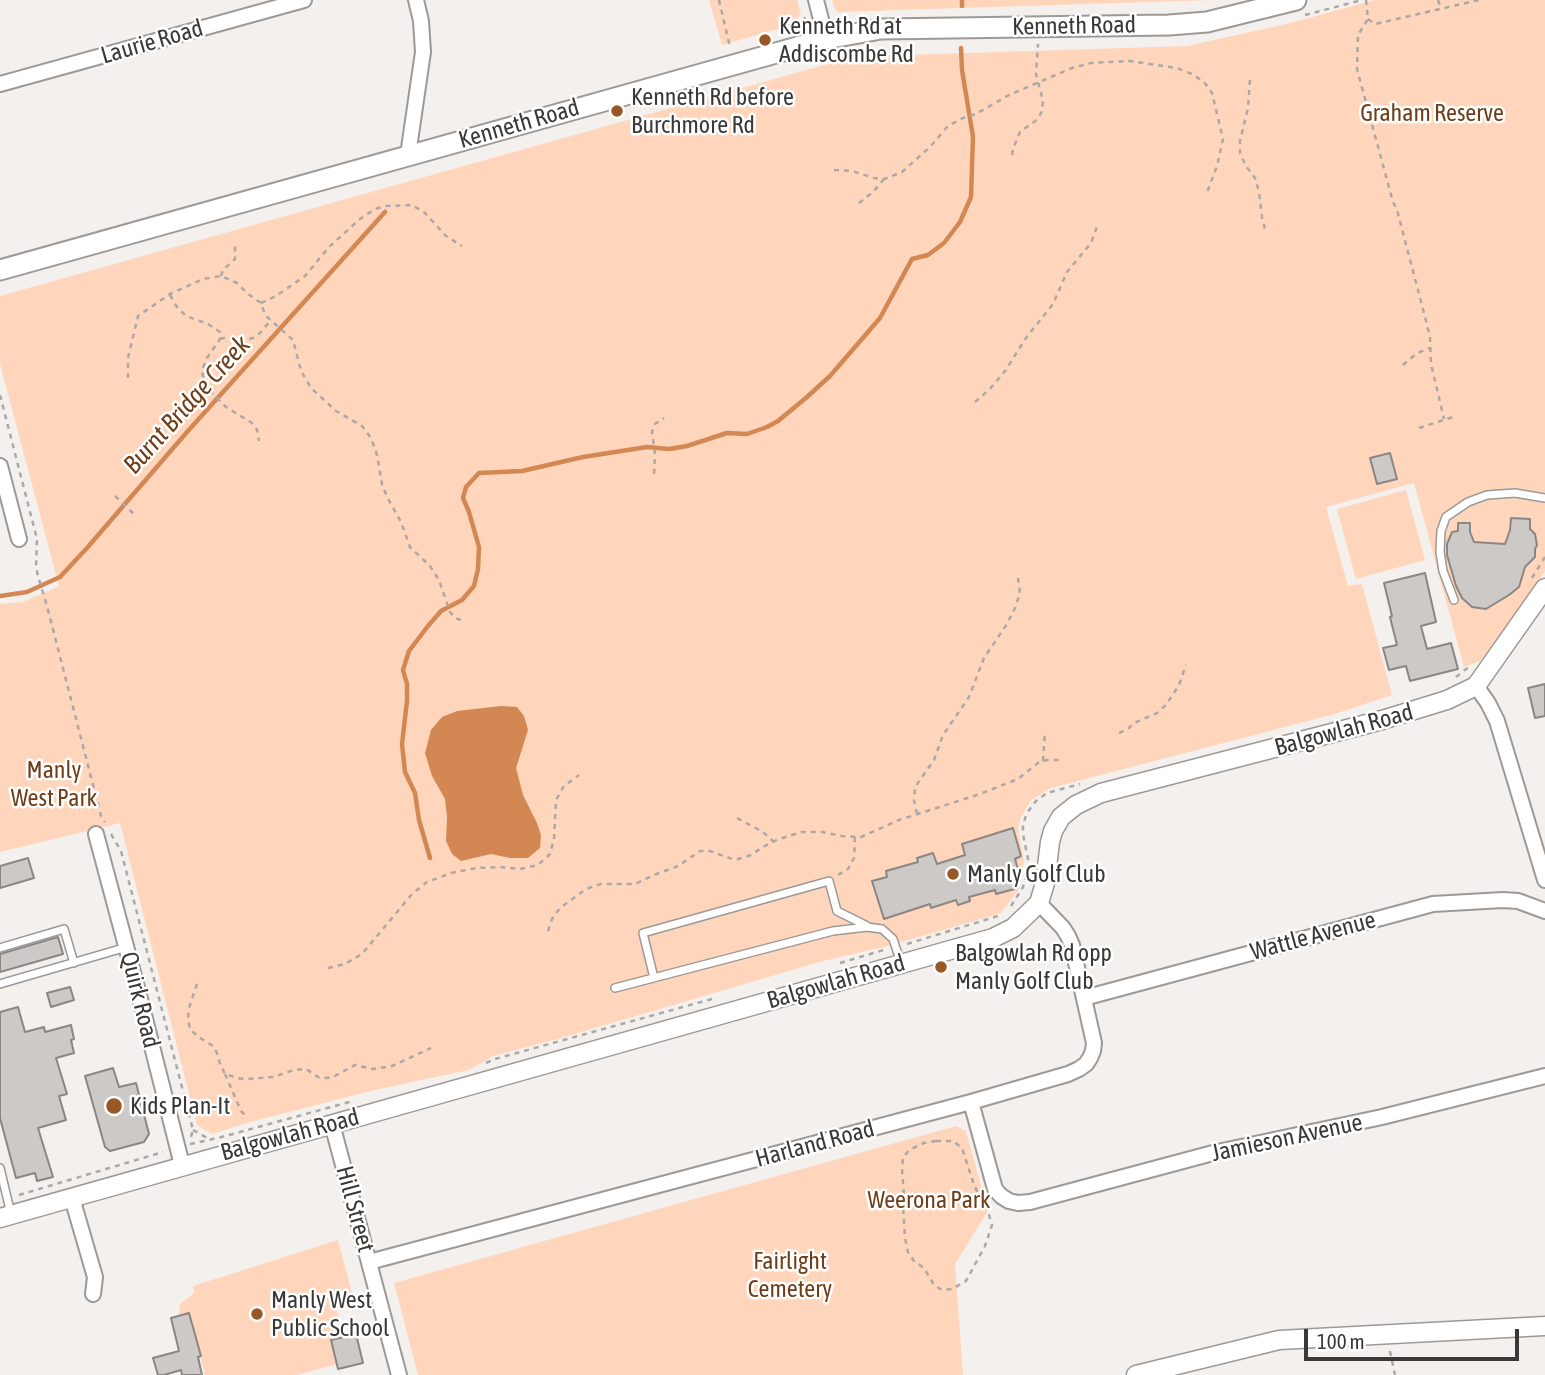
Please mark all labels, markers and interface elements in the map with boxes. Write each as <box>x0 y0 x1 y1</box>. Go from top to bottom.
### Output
street label: Kenneth Road <box>1012 11 1136 41</box>
place label: Kenneth Rd at Addiscombe Rd <box>779 12 914 68</box>
street label: Laurie Road <box>98 14 206 70</box>
marker: Kenneth Rd at Addiscombe Rd <box>757 32 773 48</box>
place label: Kenneth Rd before Burchmore Rd <box>631 83 794 139</box>
street label: Kenneth Road <box>455 93 583 155</box>
park label: Graham Reserve <box>1360 99 1504 127</box>
marker: Kenneth Rd before Burchmore Rd <box>609 103 625 119</box>
water label: Burnt Bridge Creek <box>117 330 257 480</box>
street label: Balgowlah Road <box>1272 698 1416 762</box>
park label: Manly West Park <box>11 756 97 812</box>
place label: Manly Golf Club <box>967 860 1106 888</box>
marker: Manly Golf Club <box>945 866 961 882</box>
street label: Wattle Avenue <box>1247 905 1379 967</box>
place label: Balgowlah Rd opp Manly Golf Club <box>955 939 1112 995</box>
street label: Quirk Road <box>114 949 166 1051</box>
street label: Balgowlah Road <box>764 949 908 1015</box>
marker: Balgowlah Rd opp Manly Golf Club <box>933 959 949 975</box>
place label: Kids Plan-It <box>130 1092 230 1120</box>
marker: Kids Plan-It <box>104 1096 124 1116</box>
street label: Balgowlah Road <box>218 1103 362 1167</box>
street label: Jamieson Avenue <box>1209 1108 1365 1168</box>
street label: Harland Road <box>752 1114 878 1174</box>
street label: Hill Street <box>330 1163 380 1255</box>
park label: Weerona Park <box>868 1186 990 1214</box>
park label: Fairlight Cemetery <box>748 1247 832 1303</box>
place label: Manly West Public School <box>271 1286 389 1342</box>
marker: Manly West Public School <box>249 1306 265 1322</box>
scale bar <box>1307 1316 1522 1360</box>
text: 100 m <box>1317 1329 1365 1353</box>

